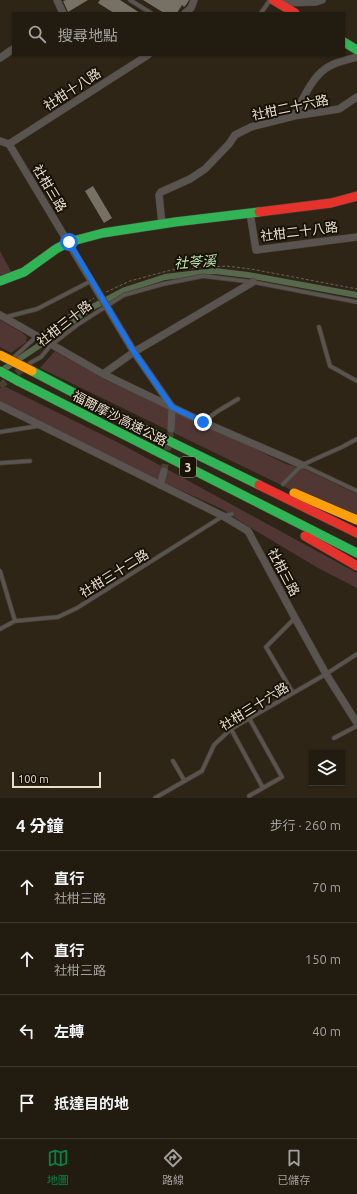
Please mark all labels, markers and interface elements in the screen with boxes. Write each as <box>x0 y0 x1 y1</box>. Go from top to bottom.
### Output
search box <box>12 12 345 56</box>
icon: search <box>26 23 48 45</box>
text: 搜尋地點 <box>58 27 118 44</box>
street label: 社柑十八路 <box>41 65 103 113</box>
street label: 社柑二十六路 <box>250 92 330 122</box>
street label: 社柑三路 <box>31 162 69 214</box>
street label: 社柑二十八路 <box>259 219 339 243</box>
route start <box>60 233 78 251</box>
water label: 社苓溪 <box>173 252 219 271</box>
street label: 社柑三十路 <box>34 297 94 349</box>
street label: 福爾摩沙高速公路 <box>70 388 170 448</box>
route end <box>194 413 212 431</box>
road number: 3 <box>180 457 196 477</box>
street label: 社柑三十二路 <box>77 546 151 600</box>
street label: 社柑三路 <box>266 546 302 598</box>
street label: 社柑三十六路 <box>217 679 291 733</box>
map controls <box>309 750 345 786</box>
button: layers <box>309 750 345 786</box>
scale bar <box>12 770 101 789</box>
text: 100 m <box>18 773 49 785</box>
text: 4 分鐘 <box>16 816 64 835</box>
text: 步行 · 260 m <box>270 818 341 832</box>
text: 直行 <box>54 870 84 887</box>
icon: ahead <box>16 876 38 898</box>
text: 70 m <box>312 880 341 894</box>
text: 社柑三路 <box>54 891 106 905</box>
text: 直行 <box>54 942 84 959</box>
icon: ahead <box>16 948 38 970</box>
text: 150 m <box>305 952 341 966</box>
text: 社柑三路 <box>54 963 106 977</box>
icon: left <box>16 1020 38 1042</box>
text: 左轉 <box>54 1023 84 1040</box>
text: 40 m <box>312 1024 341 1038</box>
icon: arrive <box>16 1092 38 1114</box>
text: 抵達目的地 <box>54 1095 129 1112</box>
tab: 地圖 <box>47 1147 69 1187</box>
tab: 路線 <box>162 1147 184 1187</box>
tab: 已儲存 <box>277 1147 310 1187</box>

